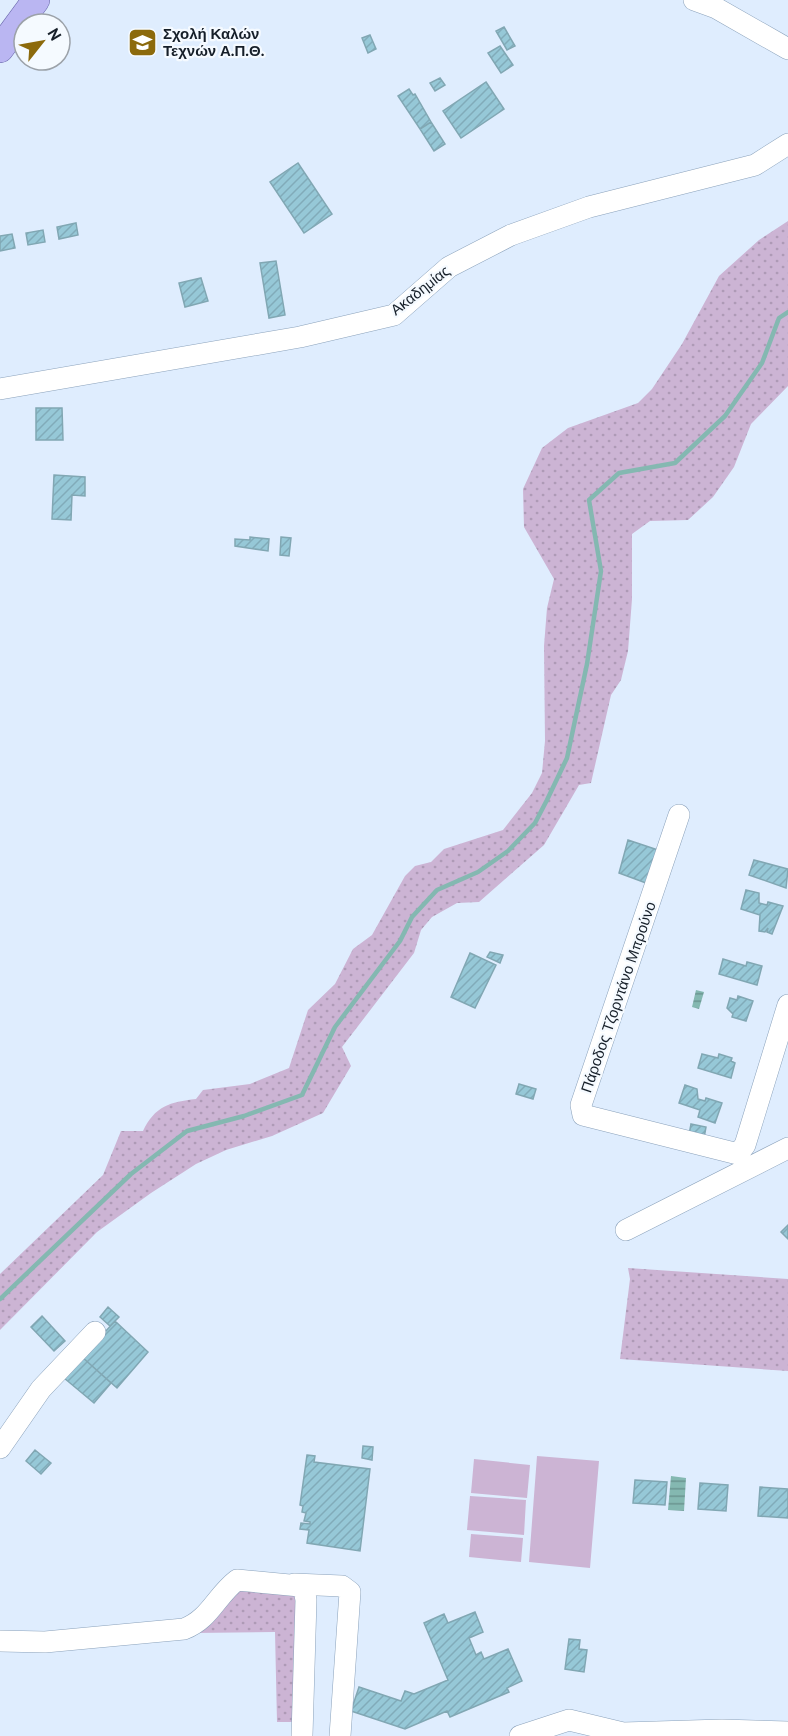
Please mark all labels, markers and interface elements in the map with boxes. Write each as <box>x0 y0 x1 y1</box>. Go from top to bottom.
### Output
north arrow <box>12 12 72 72</box>
place label: Σχολή Καλών Τεχνών Α.Π.Θ. <box>163 24 265 60</box>
text: N <box>44 25 66 44</box>
school or university icon: Σχολή Καλών Τεχνών Α.Π.Θ. <box>126 26 158 58</box>
street label: Ακαδημίας <box>386 261 454 319</box>
street label: Πάροδος Τζορντάνο Μπρούνο <box>576 899 660 1095</box>

